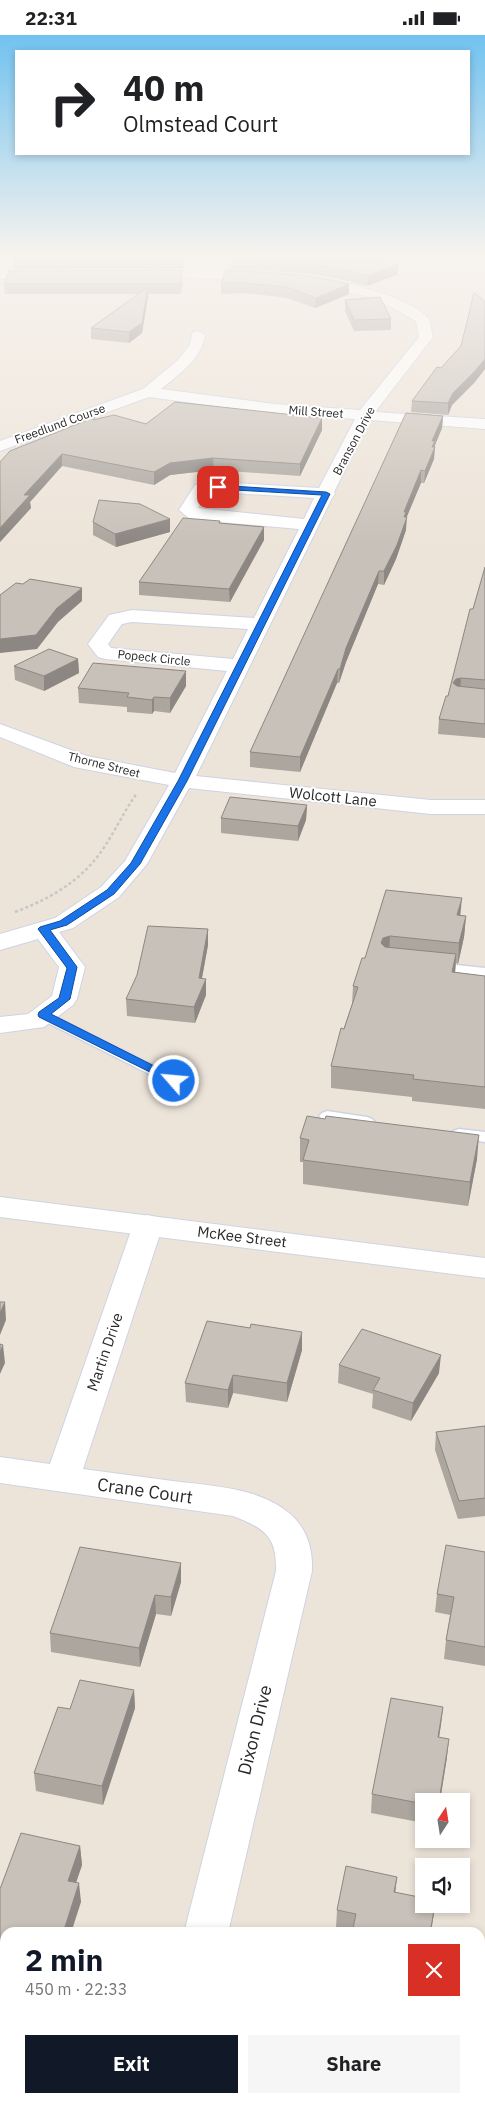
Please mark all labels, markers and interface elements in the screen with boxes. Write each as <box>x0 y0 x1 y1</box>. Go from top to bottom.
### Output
text: 22:31 <box>25 6 77 30</box>
text: 40 m <box>123 65 205 111</box>
icon: right <box>40 70 105 135</box>
text: Olmstead Court <box>123 109 278 138</box>
street label: Freedlund Course <box>12 400 108 447</box>
street label: Mill Street <box>288 402 344 421</box>
street label: Branson Drive <box>329 404 378 478</box>
pin <box>197 466 239 508</box>
icon: arrive <box>204 473 232 501</box>
street label: Popeck Circle <box>117 646 192 669</box>
street label: Thorne Street <box>66 748 142 781</box>
street label: Wolcott Lane <box>288 782 378 811</box>
position arrow <box>147 1054 199 1106</box>
street label: McKee Street <box>196 1222 288 1251</box>
street label: Martin Drive <box>82 1310 127 1394</box>
street label: Crane Court <box>96 1472 194 1509</box>
street label: Dixon Drive <box>232 1682 277 1777</box>
north arrow <box>415 1793 470 1847</box>
map controls <box>415 1793 470 1913</box>
button: sound <box>415 1858 470 1913</box>
text: 2 min <box>25 1940 103 1979</box>
button: close <box>408 1944 460 1996</box>
text: 450 m · 22:33 <box>25 1979 127 1999</box>
button: Exit <box>25 2035 238 2093</box>
button: Share <box>248 2035 460 2093</box>

